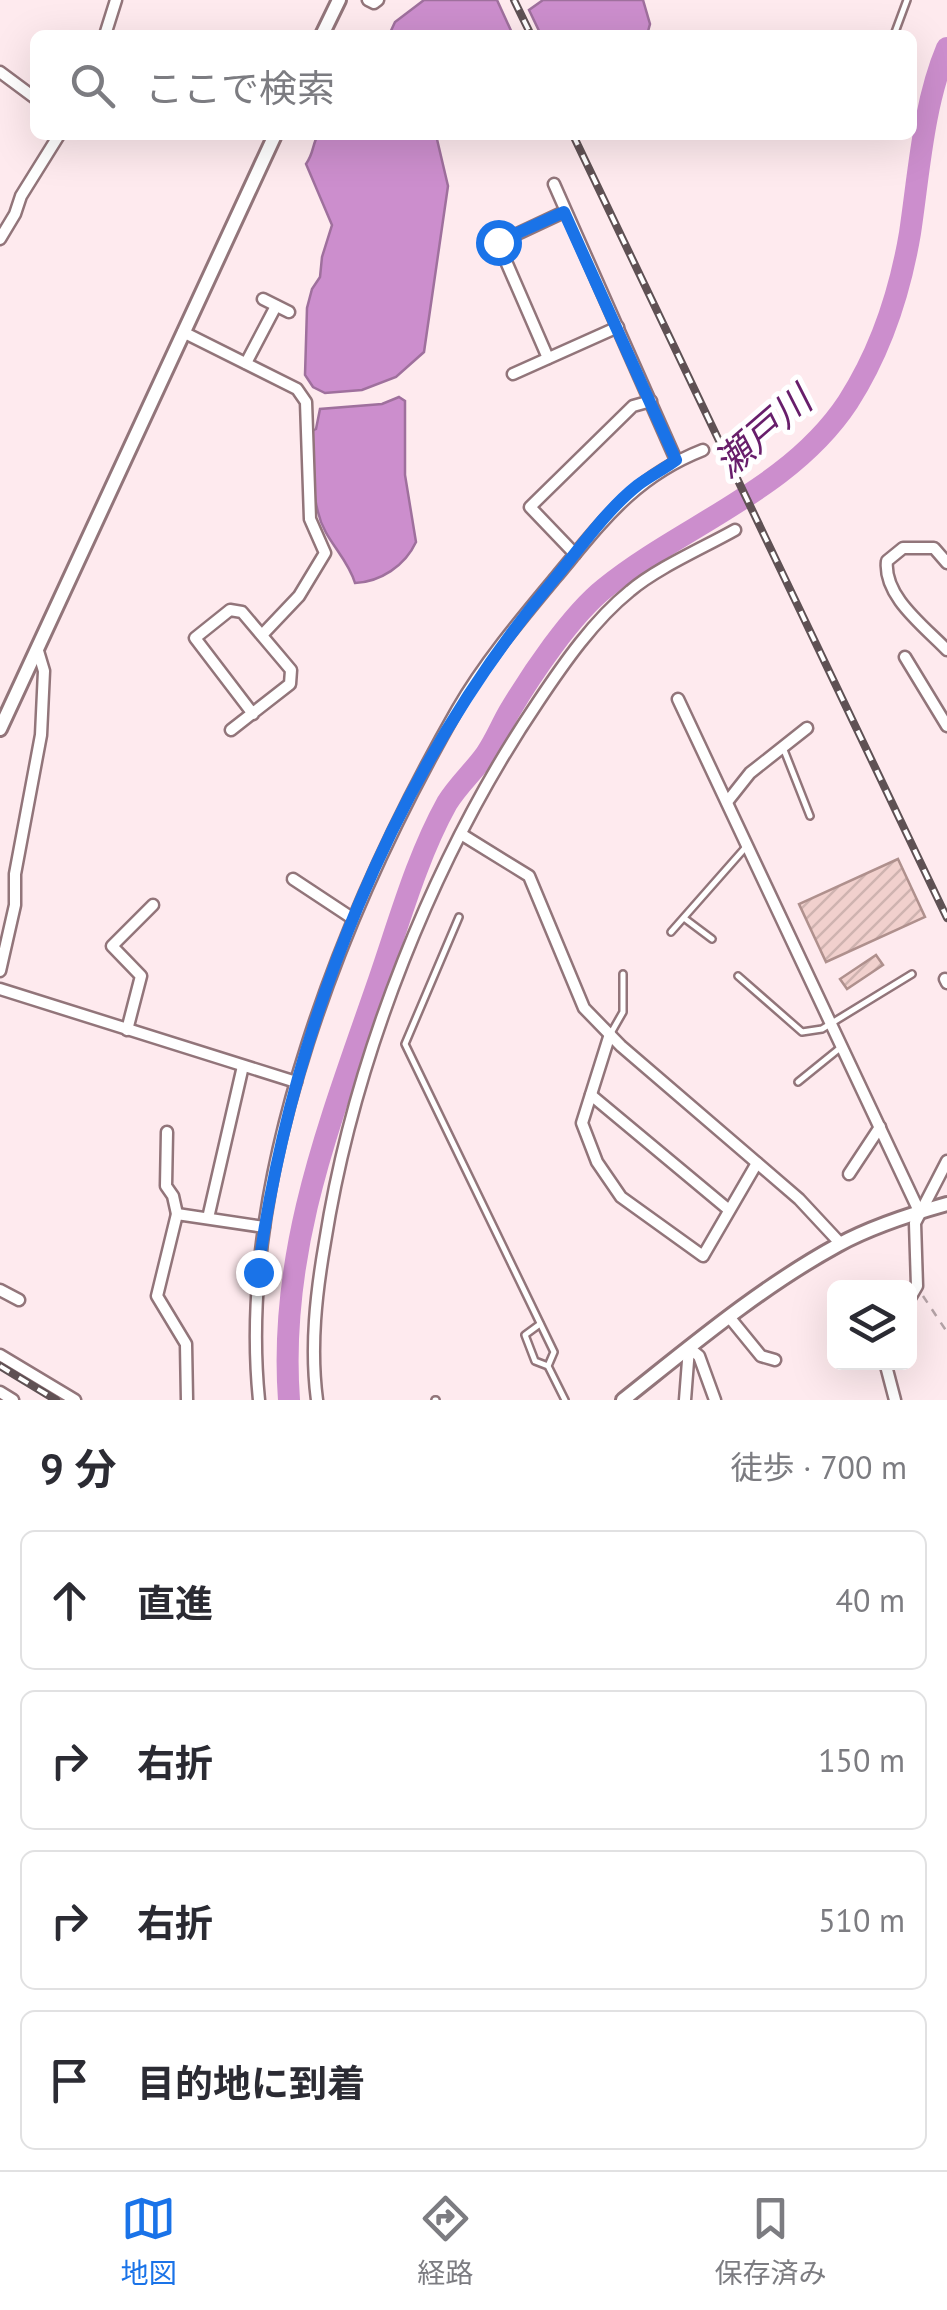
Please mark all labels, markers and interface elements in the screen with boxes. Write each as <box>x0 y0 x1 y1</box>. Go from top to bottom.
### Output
search box <box>30 30 917 140</box>
icon: search <box>65 58 120 113</box>
text: ここで検索 <box>145 63 335 112</box>
route start <box>476 220 522 266</box>
water label: 瀬戸川 <box>703 372 824 487</box>
route end <box>236 1250 282 1296</box>
map controls <box>827 1280 917 1370</box>
button: layers <box>827 1280 917 1370</box>
text: 9 分 <box>40 1441 116 1496</box>
text: 徒歩 · 700 m <box>731 1446 907 1488</box>
icon: ahead <box>42 1573 97 1628</box>
text: 直進 <box>137 1578 213 1627</box>
text: 40 m <box>836 1579 905 1621</box>
icon: right <box>42 1733 97 1788</box>
text: 右折 <box>137 1738 213 1787</box>
text: 150 m <box>818 1739 905 1781</box>
icon: right <box>42 1893 97 1948</box>
text: 右折 <box>137 1898 213 1947</box>
text: 510 m <box>818 1899 905 1941</box>
icon: arrive <box>42 2053 97 2108</box>
text: 目的地に到着 <box>137 2058 365 2107</box>
tab: 地図 <box>120 2191 177 2291</box>
tab: 経路 <box>417 2191 474 2291</box>
tab: 保存済み <box>714 2191 827 2291</box>

